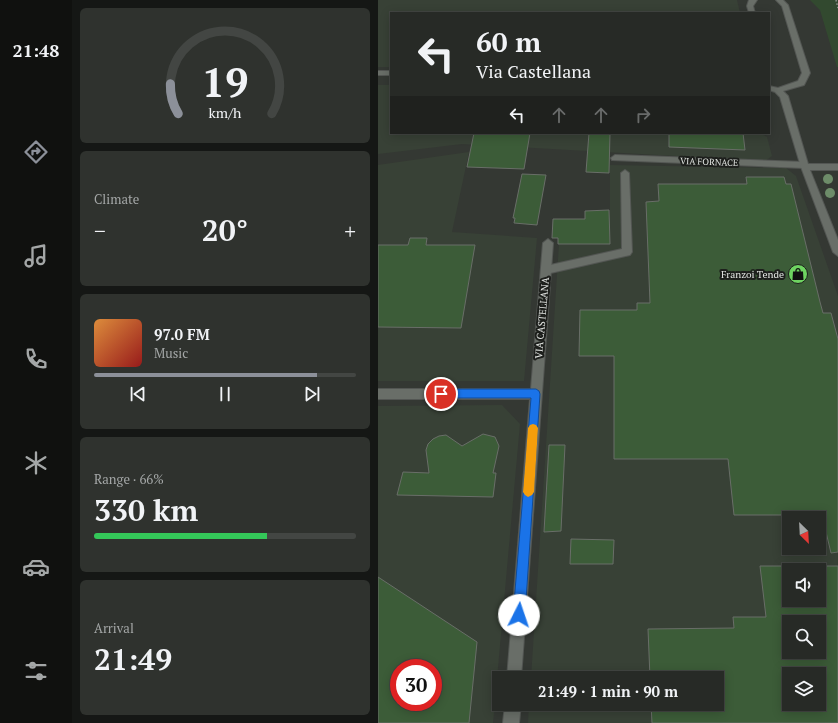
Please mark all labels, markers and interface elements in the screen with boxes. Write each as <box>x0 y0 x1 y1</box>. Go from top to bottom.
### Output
text: 60 m <box>476 23 541 60</box>
icon: left <box>410 28 462 80</box>
text: 21:48 <box>13 38 59 62</box>
text: 19 <box>201 53 249 108</box>
text: Via Castellana <box>476 59 591 83</box>
text: km/h <box>209 102 242 121</box>
icon: left <box>506 104 528 126</box>
icon: ahead <box>548 104 570 126</box>
icon: ahead <box>590 104 612 126</box>
icon: right <box>632 104 654 126</box>
icon: directions <box>22 138 50 166</box>
street label: VIA FORNACE <box>680 155 738 169</box>
text: Climate <box>94 190 139 208</box>
text: 20° <box>202 210 248 250</box>
text: − <box>94 216 106 245</box>
text: + <box>344 216 356 245</box>
icon: music <box>22 242 50 270</box>
shop icon: Franzoi Tende <box>787 263 809 285</box>
place label: Franzoi Tende <box>721 268 784 281</box>
street label: VIA CASTELLANA <box>532 277 552 359</box>
text: 97.0 FM <box>154 324 210 344</box>
text: Music <box>154 344 188 362</box>
icon: phone <box>22 345 50 373</box>
pin <box>424 377 458 411</box>
icon: previous <box>127 383 149 405</box>
icon: pause <box>214 383 236 405</box>
icon: next <box>301 383 323 405</box>
icon: arrive <box>430 383 452 405</box>
icon: climate <box>22 449 50 477</box>
text: Range · 66% <box>94 470 164 488</box>
text: 330 km <box>94 490 198 530</box>
north arrow <box>782 511 826 555</box>
map controls <box>782 511 826 711</box>
icon: car <box>22 553 50 581</box>
button: sound <box>782 563 826 607</box>
position arrow <box>498 594 540 636</box>
button: search <box>782 615 826 659</box>
text: Arrival <box>94 619 134 637</box>
text: 21:49 <box>94 639 172 679</box>
icon: filters <box>22 657 50 685</box>
speed limit sign: 30 <box>390 659 442 711</box>
button: layers <box>782 667 826 711</box>
text: 21:49 · 1 min · 90 m <box>538 681 678 701</box>

